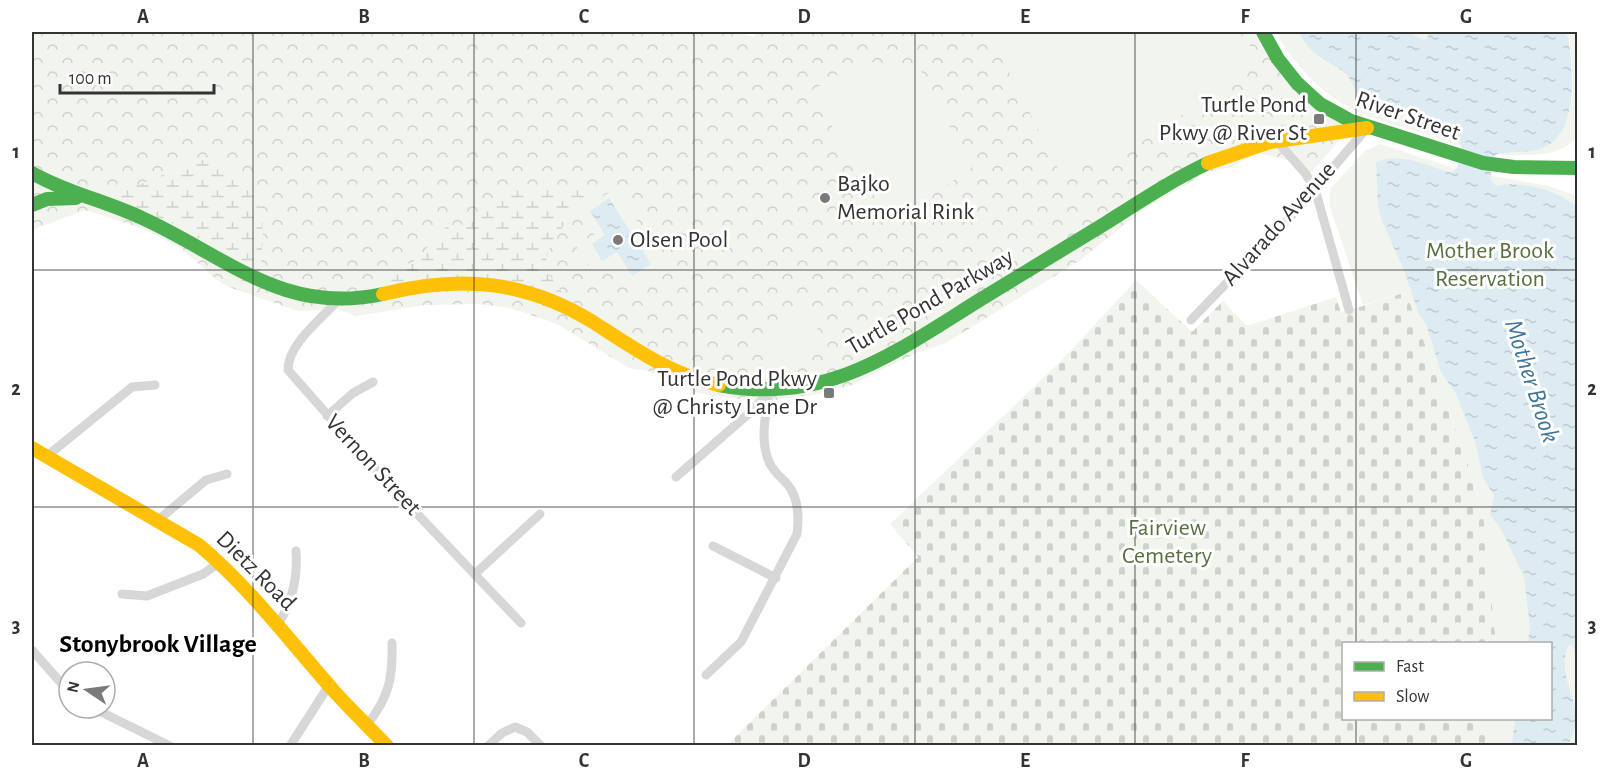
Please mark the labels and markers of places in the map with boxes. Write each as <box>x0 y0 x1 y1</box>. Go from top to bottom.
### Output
place label: Turtle Pond Pkwy @ River St <box>1159 93 1307 145</box>
marker: Turtle Pond Pkwy @ River St <box>1312 112 1326 126</box>
place label: Bajko Memorial Rink <box>837 172 974 224</box>
marker: Bajko Memorial Rink <box>818 191 832 205</box>
place label: Olsen Pool <box>630 228 728 252</box>
marker: Olsen Pool <box>611 233 625 247</box>
place label: Turtle Pond Pkwy @ Christy Lane Dr <box>653 367 817 419</box>
marker: Turtle Pond Pkwy @ Christy Lane Dr <box>822 386 836 400</box>

